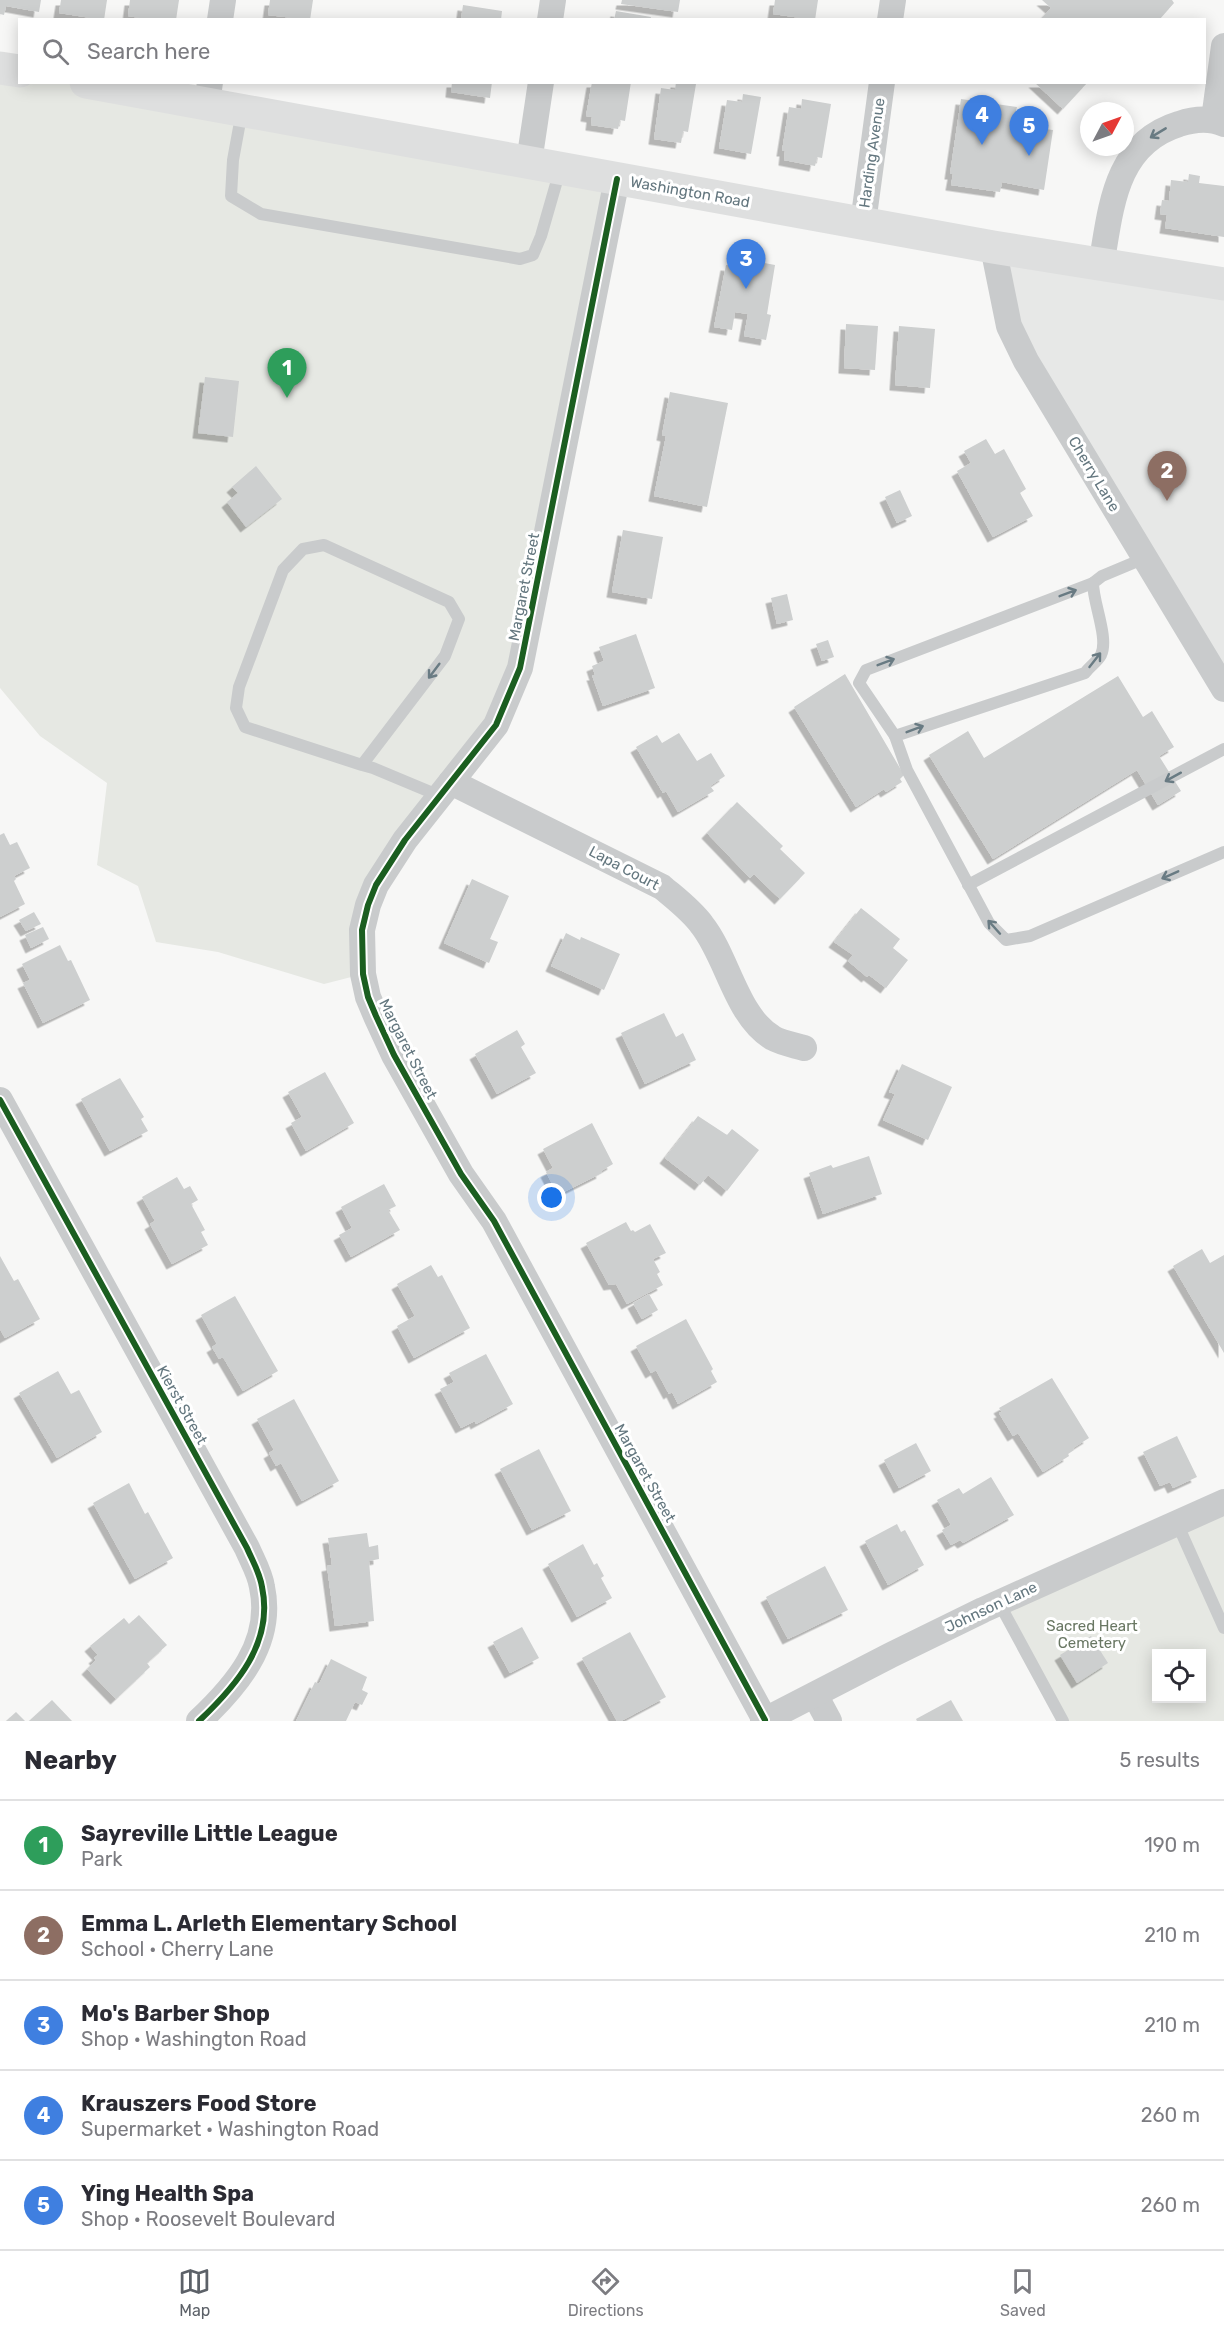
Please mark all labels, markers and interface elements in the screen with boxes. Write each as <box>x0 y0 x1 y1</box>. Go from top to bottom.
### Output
search box <box>18 18 1206 84</box>
icon: search <box>39 35 72 68</box>
text: Search here <box>87 38 210 65</box>
pin: 4 <box>962 96 1002 145</box>
street label: Harding Avenue <box>855 97 889 209</box>
north arrow <box>1080 102 1134 156</box>
pin: 5 <box>1010 106 1048 156</box>
one-way arrow <box>1150 127 1167 139</box>
street label: Washington Road <box>629 173 751 211</box>
pin: 3 <box>726 240 766 289</box>
pin: 1 <box>268 348 306 398</box>
street label: Cherry Lane <box>1064 433 1124 515</box>
pin: 2 <box>1148 452 1186 501</box>
street label: Margaret Street <box>505 531 543 643</box>
one-way arrow <box>1058 587 1077 598</box>
one-way arrow <box>1088 652 1101 668</box>
one-way arrow <box>876 656 895 667</box>
one-way arrow <box>428 662 440 678</box>
one-way arrow <box>905 722 924 733</box>
one-way arrow <box>1164 772 1182 783</box>
street label: Lapa Court <box>586 842 662 894</box>
one-way arrow <box>1162 870 1180 882</box>
one-way arrow <box>987 920 1001 935</box>
street label: Margaret Street <box>375 996 441 1102</box>
your location <box>537 1183 566 1212</box>
street label: Kierst Street <box>153 1362 211 1448</box>
street label: Margaret Street <box>611 1421 680 1525</box>
street label: Johnson Lane <box>942 1578 1040 1636</box>
park label: Sacred Heart Cemetery <box>1046 1617 1138 1652</box>
map controls <box>1152 1649 1206 1703</box>
button: locate <box>1152 1649 1206 1703</box>
text: Nearby <box>24 1745 117 1776</box>
text: 5 results <box>1119 1748 1200 1772</box>
text: Sayreville Little League <box>81 1820 338 1847</box>
text: 1 <box>39 1833 48 1857</box>
text: 190 m <box>1144 1833 1200 1857</box>
text: Park <box>81 1847 123 1871</box>
text: Emma L. Arleth Elementary School <box>81 1910 457 1937</box>
text: 2 <box>37 1923 50 1947</box>
text: 210 m <box>1144 1923 1200 1947</box>
text: School · Cherry Lane <box>81 1937 274 1961</box>
text: Mo's Barber Shop <box>81 2000 270 2027</box>
text: 3 <box>37 2013 50 2037</box>
text: 210 m <box>1144 2013 1200 2037</box>
text: Shop · Washington Road <box>81 2027 307 2051</box>
text: Krauszers Food Store <box>81 2090 317 2117</box>
text: 4 <box>37 2103 50 2127</box>
text: 260 m <box>1141 2103 1200 2127</box>
text: Supermarket · Washington Road <box>81 2117 379 2141</box>
text: Ying Health Spa <box>81 2180 254 2207</box>
text: 5 <box>37 2193 50 2217</box>
text: 260 m <box>1141 2193 1200 2217</box>
text: Shop · Roosevelt Boulevard <box>81 2207 335 2231</box>
tab: Map <box>178 2265 211 2320</box>
tab: Directions <box>568 2265 644 2320</box>
tab: Saved <box>1000 2265 1046 2320</box>

